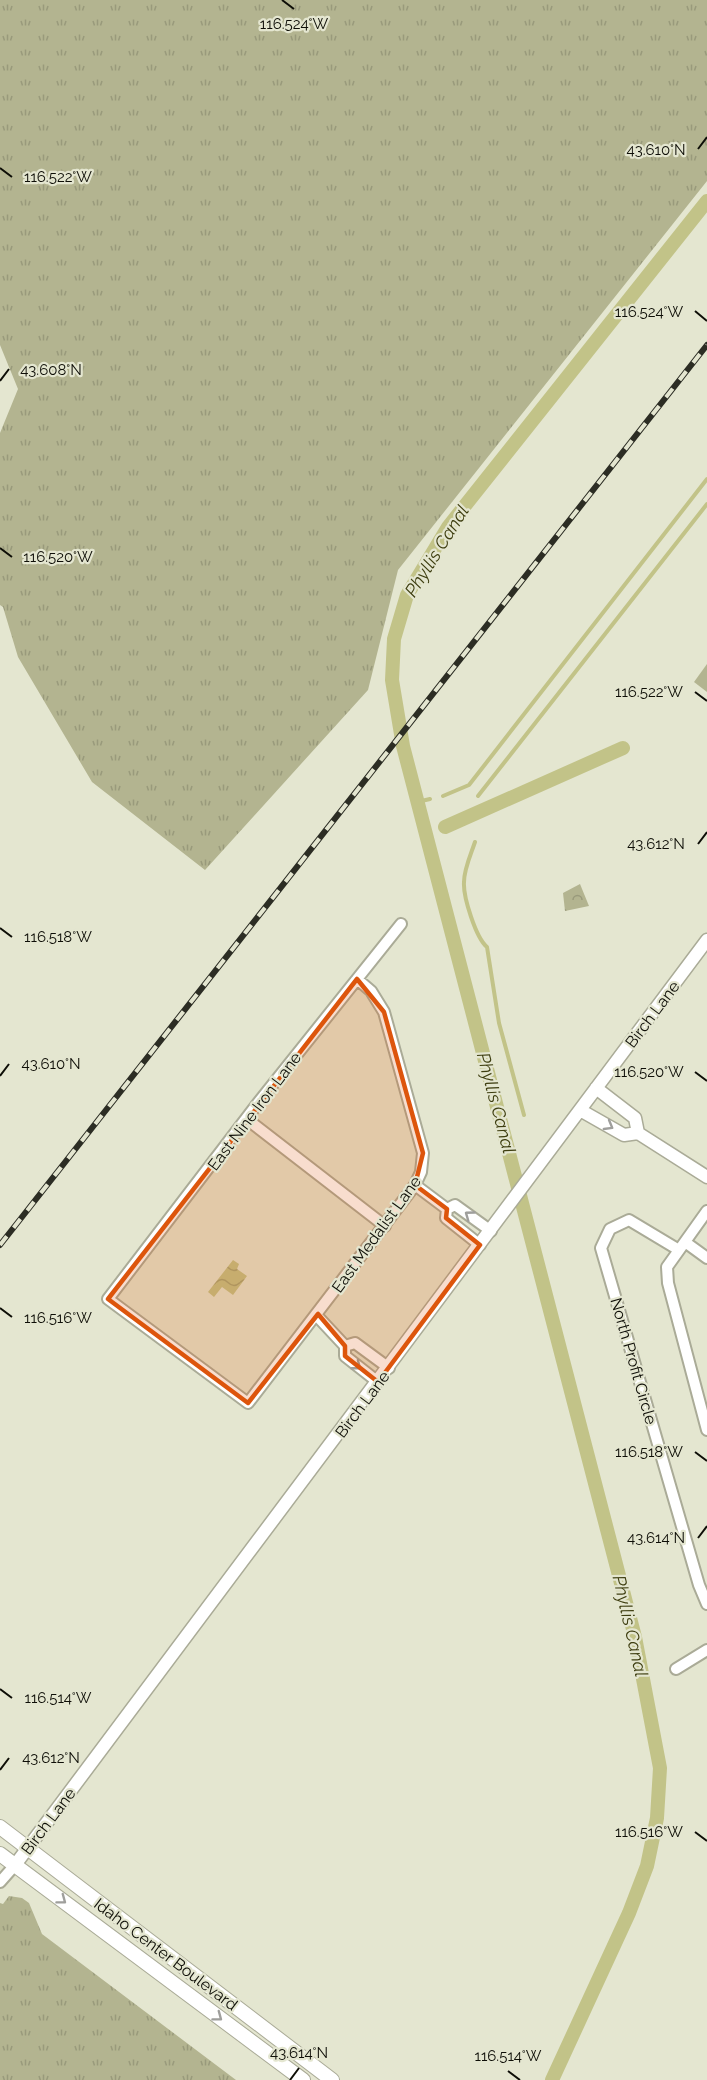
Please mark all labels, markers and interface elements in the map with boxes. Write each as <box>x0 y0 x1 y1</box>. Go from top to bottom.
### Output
text: 116.524°W <box>260 15 329 33</box>
text: 43.610°N <box>627 141 685 159</box>
text: 116.522°W <box>24 168 92 186</box>
text: 116.524°W <box>615 303 684 321</box>
text: 43.608°N <box>20 361 82 379</box>
water label: Phyllis Canal <box>400 501 473 600</box>
text: 116.520°W <box>23 548 93 566</box>
text: 116.522°W <box>615 683 683 701</box>
text: 43.612°N <box>627 835 685 853</box>
text: 116.518°W <box>24 928 92 946</box>
street label: Birch Lane <box>621 977 684 1051</box>
street label: East Nine Iron Lane <box>204 1048 305 1174</box>
water label: Phyllis Canal <box>473 1050 520 1156</box>
text: 43.610°N <box>22 1055 80 1073</box>
text: 116.520°W <box>614 1063 684 1081</box>
one-way arrow <box>602 1119 613 1131</box>
street label: East Medalist Lane <box>328 1172 425 1296</box>
one-way arrow <box>465 1212 476 1223</box>
street label: North Profit Circle <box>606 1296 661 1427</box>
text: 116.516°W <box>24 1309 92 1327</box>
one-way arrow <box>351 1358 362 1369</box>
street label: Birch Lane <box>331 1367 394 1441</box>
text: 116.518°W <box>615 1443 683 1461</box>
text: 43.614°N <box>627 1529 685 1547</box>
water label: Phyllis Canal <box>609 1573 652 1679</box>
text: 116.514°W <box>24 1689 92 1707</box>
text: 43.612°N <box>22 1749 80 1767</box>
street label: Birch Lane <box>17 1784 80 1858</box>
text: 116.516°W <box>615 1823 683 1841</box>
one-way arrow <box>55 1893 66 1904</box>
street label: Idaho Center Boulevard <box>90 1894 241 2015</box>
one-way arrow <box>212 2010 223 2021</box>
text: 43.614°N <box>270 2044 328 2062</box>
text: 116.514°W <box>474 2047 542 2065</box>

